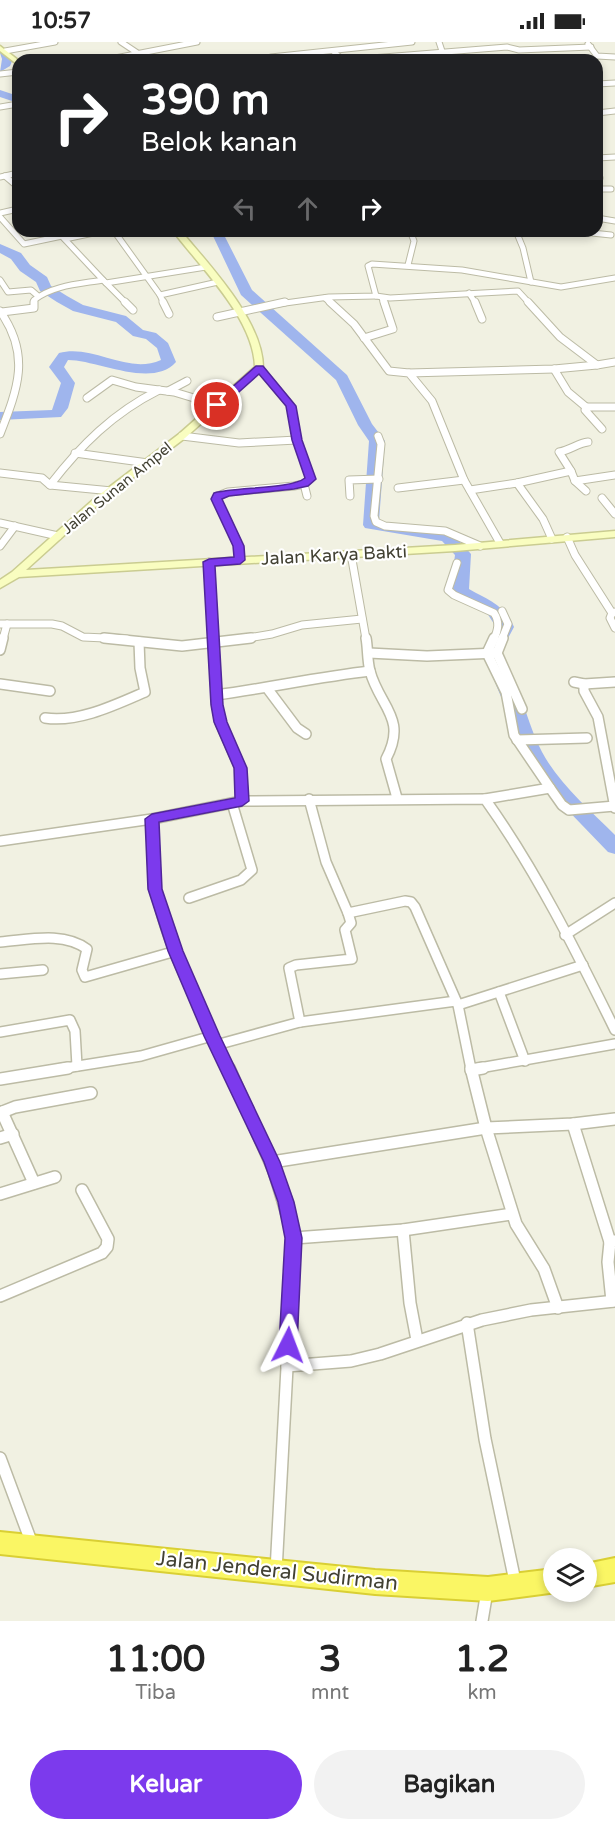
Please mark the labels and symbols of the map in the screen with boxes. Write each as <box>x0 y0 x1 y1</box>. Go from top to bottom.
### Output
pin <box>191 379 242 430</box>
street label: Jalan Sunan Ampel <box>58 438 176 538</box>
street label: Jalan Karya Bakti <box>261 540 407 570</box>
position arrow <box>256 1313 320 1377</box>
street label: Jalan Jenderal Sudirman <box>155 1546 399 1596</box>

